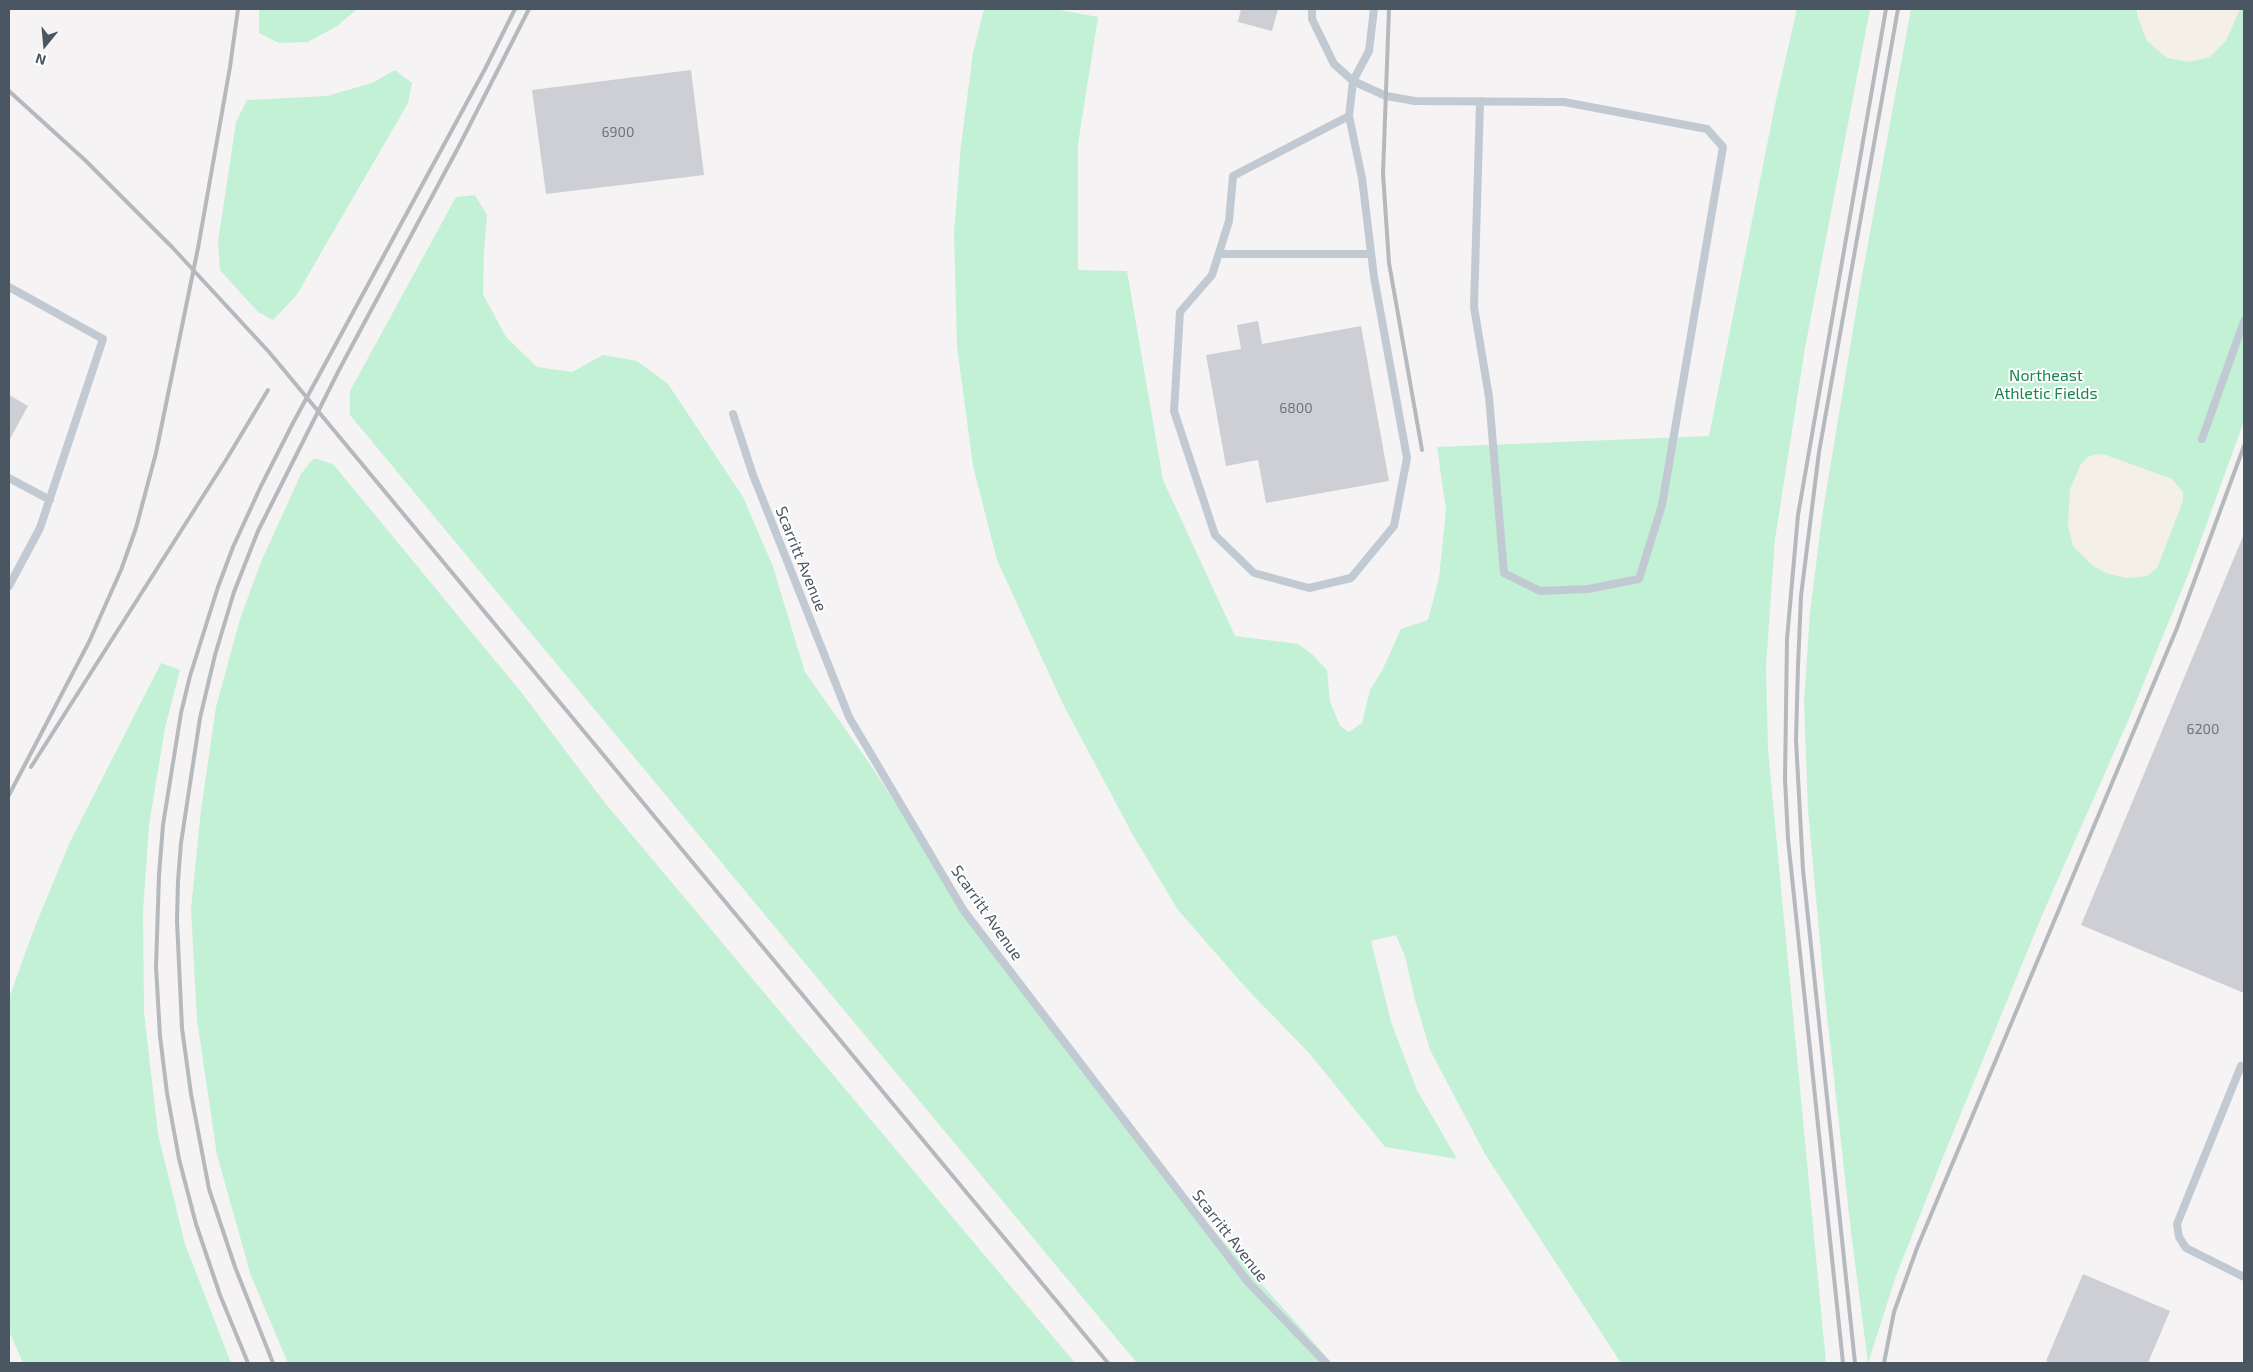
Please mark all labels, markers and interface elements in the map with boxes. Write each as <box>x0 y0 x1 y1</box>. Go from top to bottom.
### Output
north arrow <box>20 20 70 70</box>
text: N <box>33 50 48 69</box>
house number: 6900 <box>602 124 634 140</box>
park label: Northeast Athletic Fields <box>1994 366 2098 404</box>
house number: 6800 <box>1279 400 1313 416</box>
street label: Scarritt Avenue <box>771 504 831 614</box>
house number: 6200 <box>2187 721 2219 737</box>
street label: Scarritt Avenue <box>947 862 1027 964</box>
street label: Scarritt Avenue <box>1188 1186 1272 1286</box>

